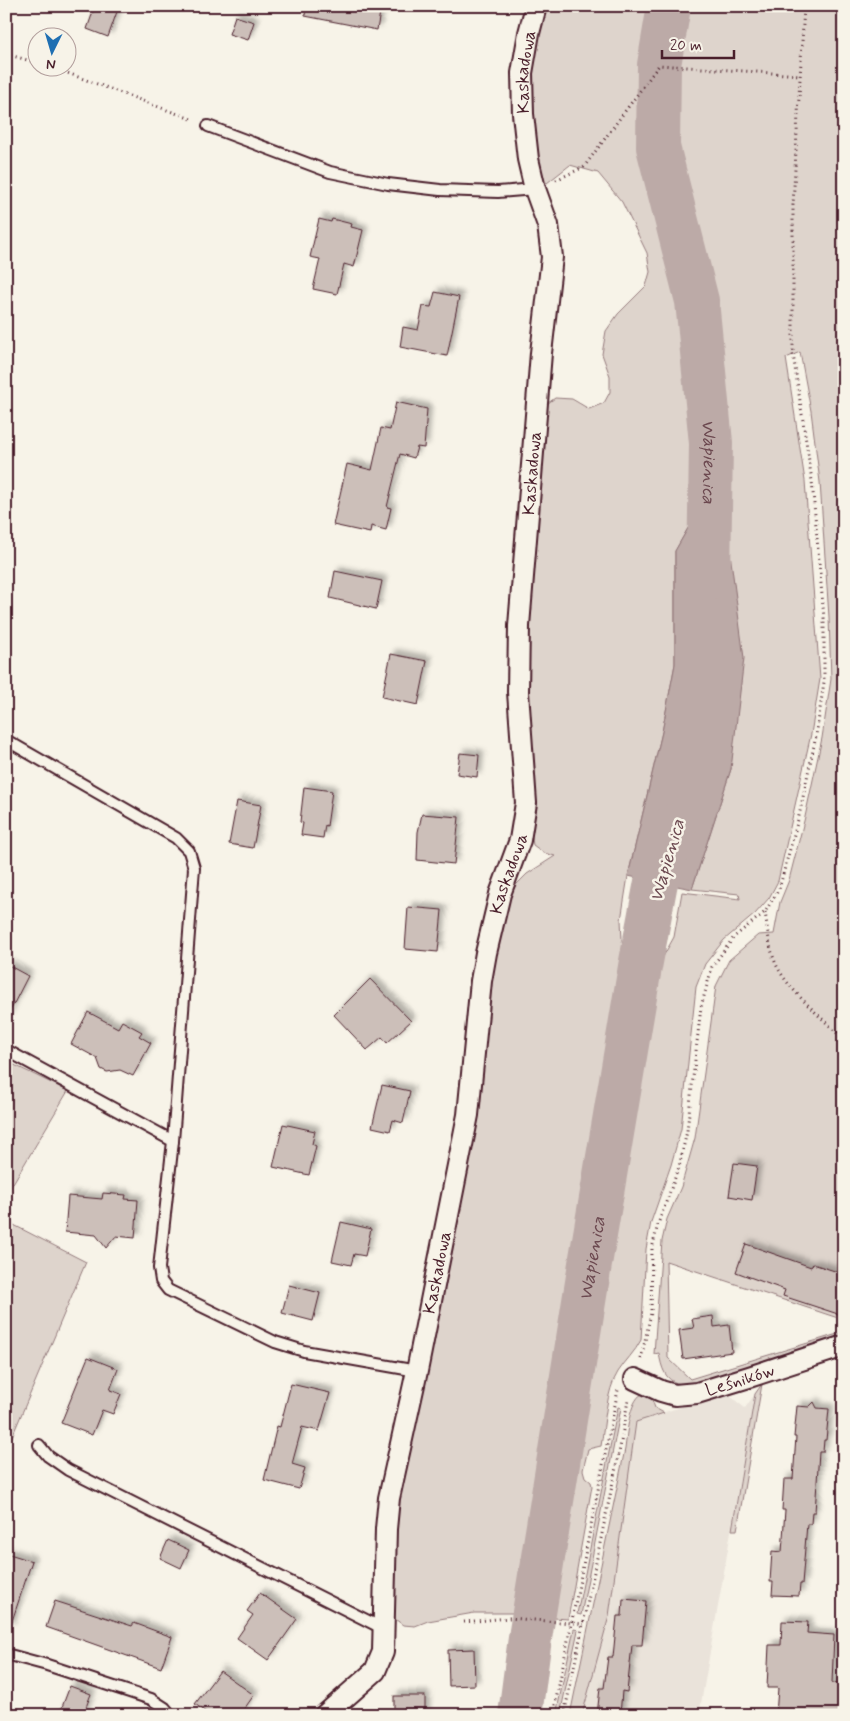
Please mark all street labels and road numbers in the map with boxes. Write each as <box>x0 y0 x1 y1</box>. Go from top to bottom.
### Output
street label: Kaskadowa <box>511 28 542 114</box>
street label: Kaskadowa <box>517 430 548 516</box>
street label: Kaskadowa <box>485 832 534 917</box>
street label: Kaskadowa <box>418 1229 458 1316</box>
street label: Leśników <box>702 1358 778 1403</box>

